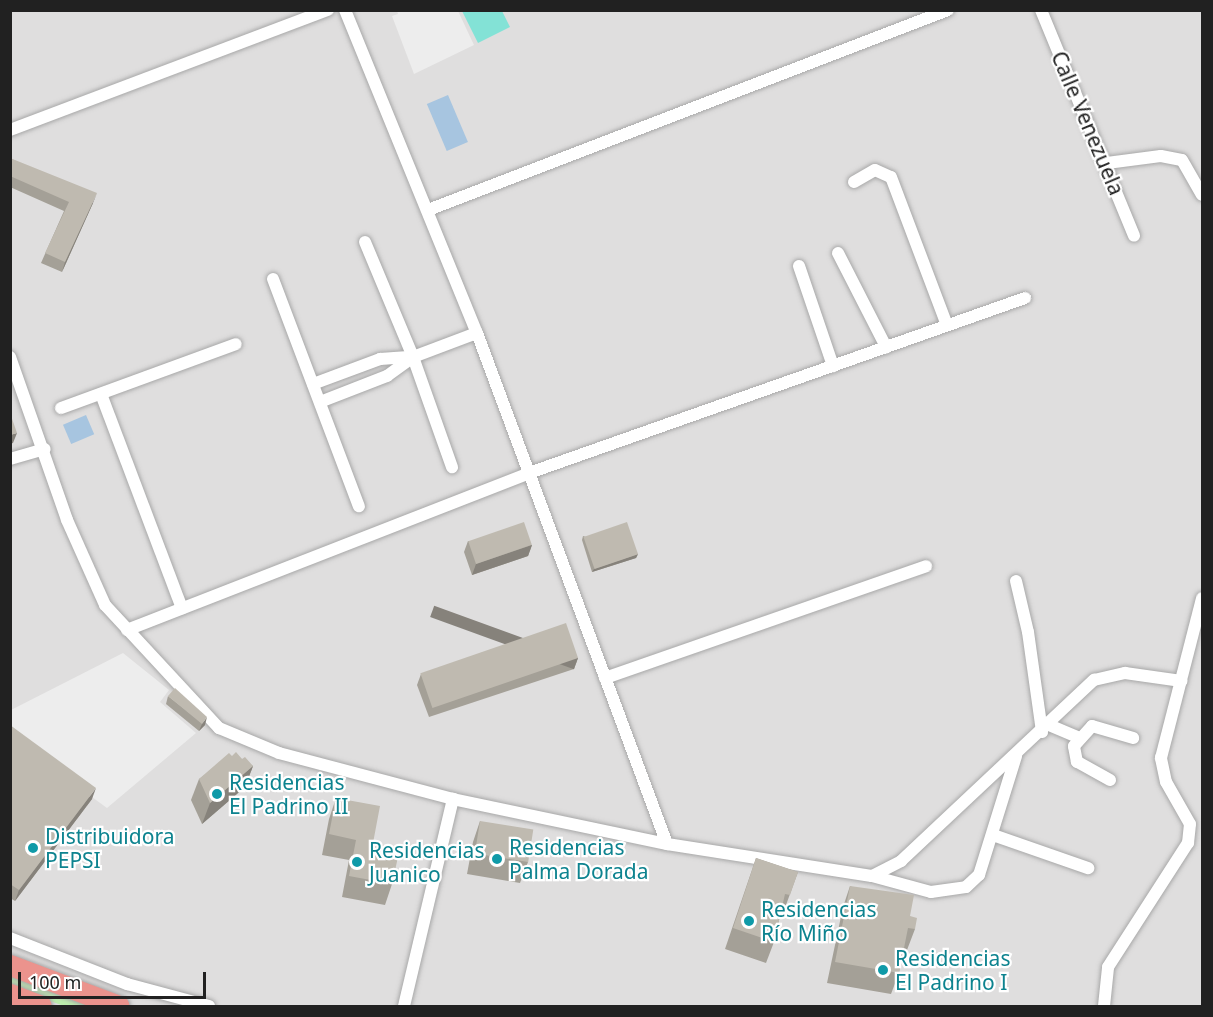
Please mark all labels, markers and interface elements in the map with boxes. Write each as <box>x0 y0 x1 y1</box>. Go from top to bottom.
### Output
street label: Calle Venezuela <box>1046 47 1130 199</box>
place label: Residencias El Padrino II <box>229 769 348 819</box>
marker: Residencias El Padrino II <box>210 787 224 801</box>
place label: Distribuidora PEPSI <box>45 823 174 873</box>
place label: Residencias Palma Dorada <box>509 834 649 884</box>
place label: Residencias Juanico <box>369 837 484 887</box>
marker: Distribuidora PEPSI <box>26 841 40 855</box>
marker: Residencias Palma Dorada <box>490 852 504 866</box>
marker: Residencias Juanico <box>350 855 364 869</box>
place label: Residencias Río Miño <box>761 896 876 946</box>
marker: Residencias Río Miño <box>742 914 756 928</box>
place label: Residencias El Padrino I <box>895 945 1010 995</box>
scale bar <box>21 960 208 998</box>
marker: Residencias El Padrino I <box>876 963 890 977</box>
text: 100 m <box>29 970 81 994</box>

